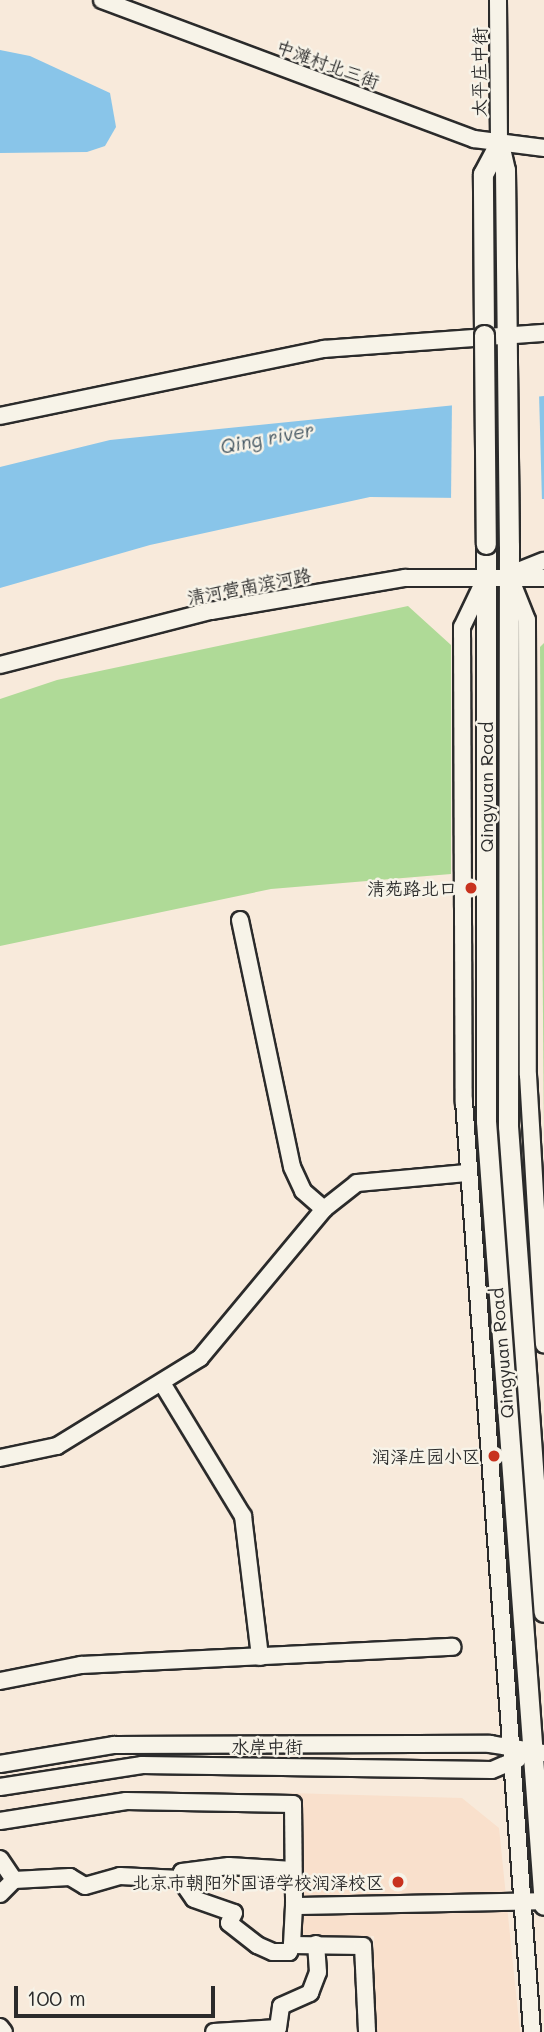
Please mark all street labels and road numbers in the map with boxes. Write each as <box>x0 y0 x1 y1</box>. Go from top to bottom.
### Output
street label: 太平庄中街 <box>468 27 490 117</box>
street label: 中滩村北三街 <box>274 35 382 93</box>
street label: 清河营南滨河路 <box>185 563 313 609</box>
street label: Qingyuan Road <box>475 721 497 853</box>
street label: Qingyuan Road <box>486 1287 518 1419</box>
street label: 水岸中街 <box>231 1735 303 1757</box>

